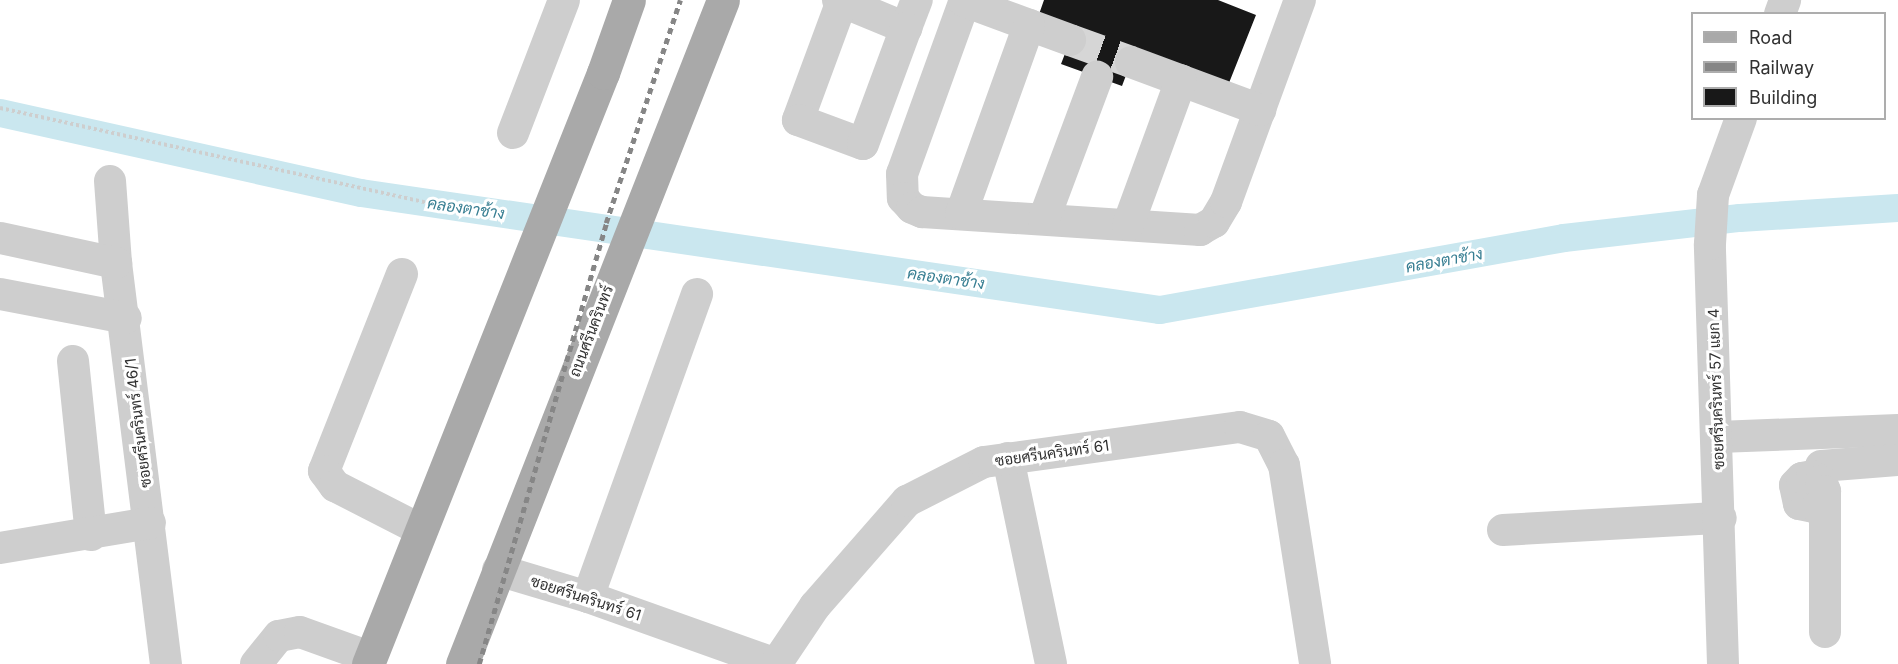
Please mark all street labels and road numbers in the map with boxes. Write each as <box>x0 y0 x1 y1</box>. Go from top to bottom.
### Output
street label: ถนนศรีนครินทร์ <box>565 283 617 379</box>
street label: ซอยศรีนครินทร์ 57 แยก 4 <box>1704 308 1728 470</box>
street label: ซอยศรีนครินทร์ 46/1 <box>121 357 155 489</box>
street label: ซอยศรีนครินทร์ 61 <box>994 436 1110 470</box>
street label: ซอยศรีนครินทร์ 61 <box>529 572 643 624</box>

